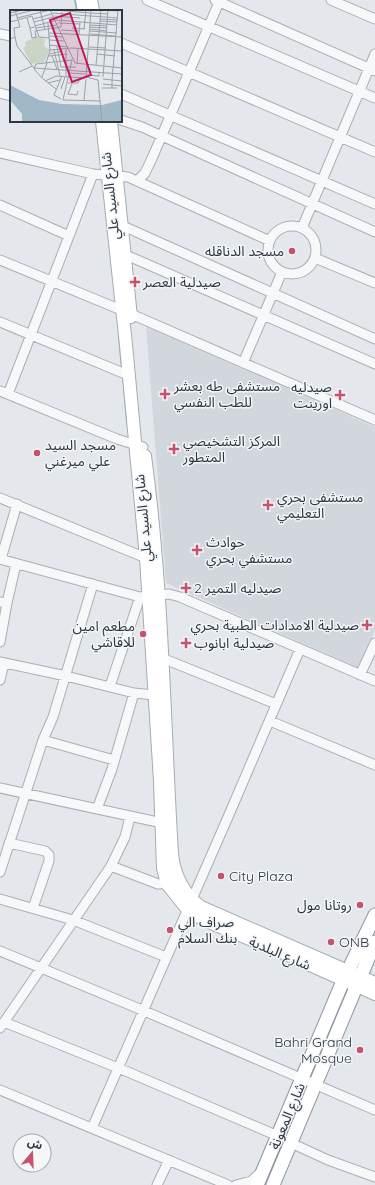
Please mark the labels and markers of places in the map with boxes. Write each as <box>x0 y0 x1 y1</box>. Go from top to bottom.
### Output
place label: مسجد الدناقله <box>205 242 284 260</box>
marker: مسجد الدناقله <box>287 246 297 256</box>
place label: صيدلية العصر <box>142 273 221 291</box>
marker: صيدلية العصر <box>130 277 140 287</box>
place label: مستشفى طه بعشر للطب النفسي <box>173 377 280 413</box>
place label: صيدليه اورينت <box>291 378 332 412</box>
marker: مستشفى طه بعشر للطب النفسي <box>159 388 171 400</box>
marker: صيدليه اورينت <box>335 390 345 400</box>
place label: المركز التشخيصي المتطور <box>182 432 280 466</box>
place label: مسجد السيد علي ميرغني <box>45 436 116 472</box>
marker: المركز التشخيصي المتطور <box>168 443 180 455</box>
marker: مسجد السيد علي ميرغني <box>32 448 42 458</box>
place label: مستشفى بحري التعليمي <box>277 488 363 524</box>
marker: مستشفى بحري التعليمي <box>262 499 274 511</box>
place label: حوادث مستشفي بحري <box>206 533 292 569</box>
marker: حوادث مستشفي بحري <box>191 544 203 556</box>
place label: صيدليه التمير 2 <box>194 579 282 597</box>
marker: صيدليه التمير 2 <box>181 583 191 593</box>
place label: صيدلية الامدادات الطبية بحري <box>190 616 359 636</box>
place label: مطعم امين للاقاشي <box>73 617 135 653</box>
marker: صيدلية الامدادات الطبية بحري <box>362 620 372 630</box>
marker: مطعم امين للاقاشي <box>138 629 148 639</box>
place label: صيدلية ابانوب <box>194 634 275 652</box>
marker: صيدلية ابانوب <box>181 638 191 648</box>
place label: City Plaza <box>229 867 293 885</box>
marker: City Plaza <box>216 871 226 881</box>
place label: روتانا مول <box>297 896 352 914</box>
marker: روتانا مول <box>355 900 365 910</box>
place label: صراف الي بنك السلام <box>178 913 238 949</box>
marker: صراف الي بنك السلام <box>165 925 175 935</box>
place label: ONB <box>339 933 369 951</box>
marker: ONB <box>326 937 336 947</box>
place label: Bahri Grand Mosque <box>274 1033 352 1067</box>
marker: Bahri Grand Mosque <box>355 1045 365 1055</box>

